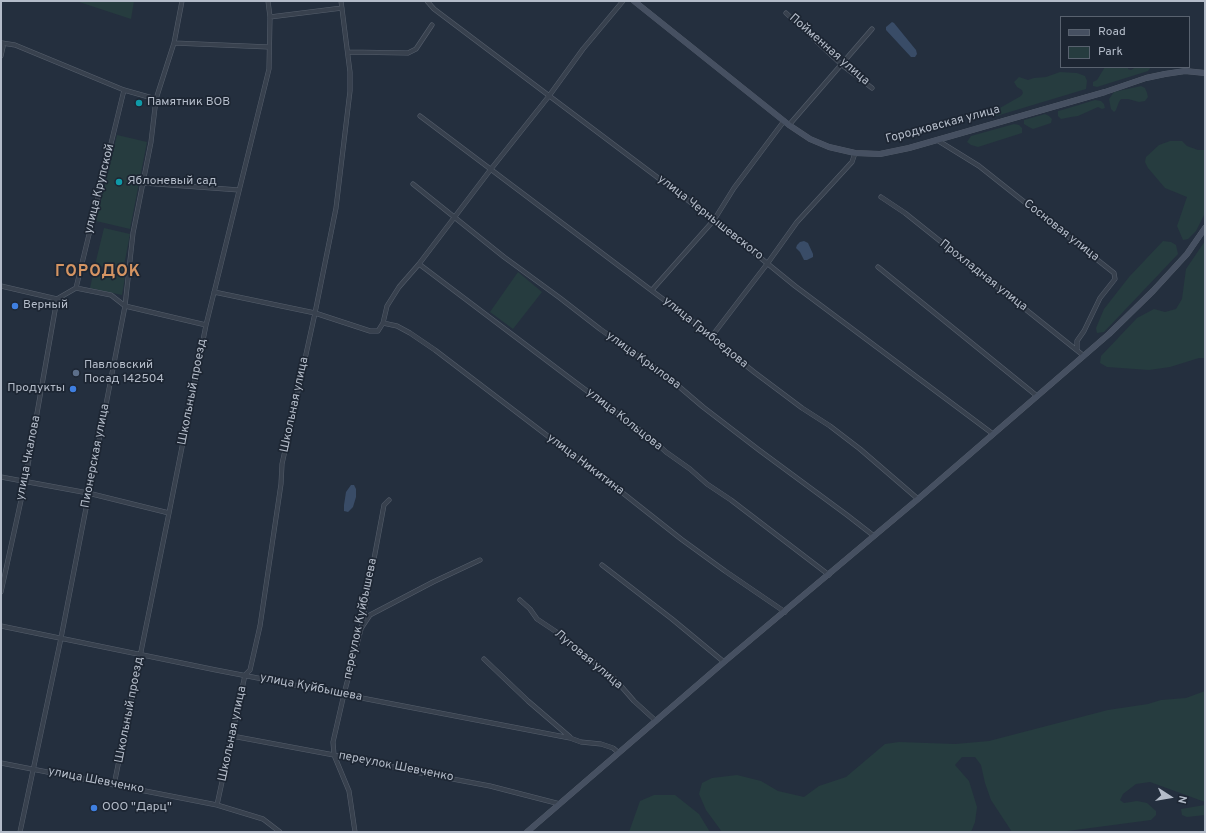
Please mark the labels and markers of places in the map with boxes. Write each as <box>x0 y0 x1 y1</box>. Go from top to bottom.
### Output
place label: Памятник ВОВ <box>147 96 230 110</box>
marker: Памятник ВОВ <box>134 98 144 108</box>
place label: Яблоневый сад <box>127 175 217 189</box>
marker: Яблоневый сад <box>114 177 124 187</box>
place label: Верный <box>23 299 68 313</box>
marker: Верный <box>10 301 20 311</box>
place label: Павловский Посад 142504 <box>84 359 164 387</box>
marker: Павловский Посад 142504 <box>71 368 81 378</box>
place label: Продукты <box>7 382 65 396</box>
marker: Продукты <box>68 384 78 394</box>
place label: ООО "Дарц" <box>102 801 172 815</box>
marker: ООО "Дарц" <box>89 803 99 813</box>

